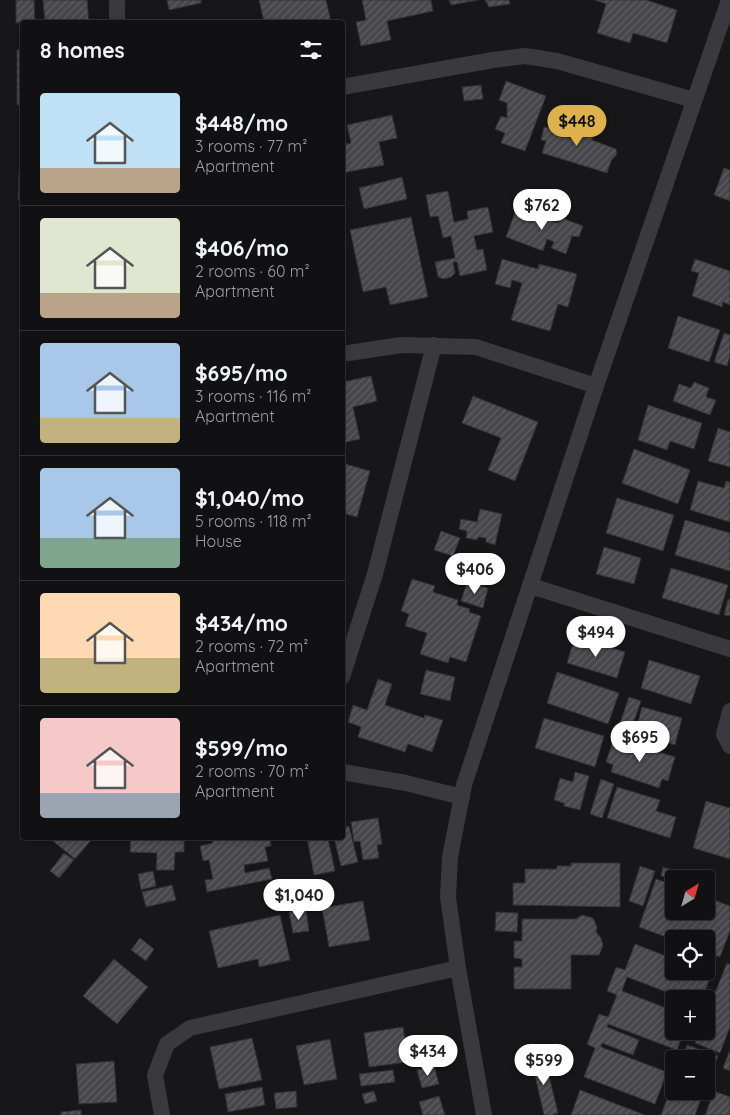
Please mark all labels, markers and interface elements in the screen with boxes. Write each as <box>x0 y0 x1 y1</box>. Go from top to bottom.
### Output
icon: filters <box>297 36 325 64</box>
text: 8 homes <box>40 37 125 63</box>
pin: $448 <box>547 104 607 147</box>
text: $448/mo <box>195 110 288 136</box>
text: $448 <box>558 111 596 131</box>
icon: home <box>80 113 140 173</box>
text: 3 rooms · 77 m² <box>195 136 307 156</box>
text: Apartment <box>195 156 275 176</box>
pin: $762 <box>512 188 572 231</box>
text: $762 <box>524 195 560 215</box>
text: $406/mo <box>195 235 289 261</box>
icon: home <box>80 238 140 298</box>
text: 2 rooms · 60 m² <box>195 261 309 281</box>
text: Apartment <box>195 281 275 301</box>
text: $695/mo <box>195 360 288 386</box>
icon: home <box>80 363 140 423</box>
text: 3 rooms · 116 m² <box>195 386 311 406</box>
text: Apartment <box>195 406 275 426</box>
text: $1,040/mo <box>195 485 304 511</box>
icon: home <box>80 488 140 548</box>
text: 5 rooms · 118 m² <box>195 511 312 531</box>
text: House <box>195 531 242 551</box>
pin: $406 <box>445 552 505 595</box>
text: $406 <box>456 559 494 579</box>
text: $434/mo <box>195 610 288 636</box>
icon: home <box>80 613 140 673</box>
pin: $494 <box>566 616 626 658</box>
text: $494 <box>577 622 615 642</box>
text: 2 rooms · 72 m² <box>195 636 308 656</box>
text: Apartment <box>195 656 275 676</box>
pin: $695 <box>610 720 670 763</box>
text: $695 <box>622 727 658 747</box>
text: $599/mo <box>195 735 288 761</box>
icon: home <box>80 738 140 798</box>
text: 2 rooms · 70 m² <box>195 761 309 781</box>
text: Apartment <box>195 781 275 801</box>
north arrow <box>665 870 715 920</box>
map controls <box>665 870 715 1100</box>
pin: $1,040 <box>258 878 340 921</box>
text: $1,040 <box>274 885 324 905</box>
button: locate <box>665 930 715 980</box>
button: + <box>665 990 715 1040</box>
pin: $434 <box>398 1034 458 1077</box>
text: $434 <box>410 1041 446 1061</box>
pin: $599 <box>514 1044 574 1086</box>
text: $599 <box>526 1050 562 1070</box>
button: − <box>665 1050 715 1100</box>

